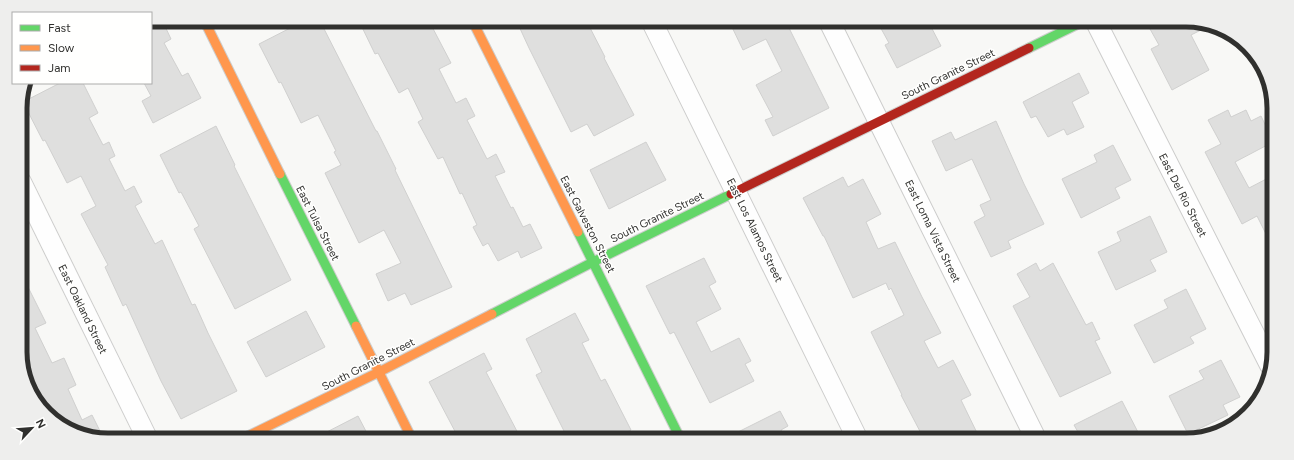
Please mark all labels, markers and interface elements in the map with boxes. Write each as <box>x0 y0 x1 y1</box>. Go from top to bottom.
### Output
legend <box>12 12 152 84</box>
text: Fast <box>48 21 71 35</box>
text: Slow <box>48 41 75 55</box>
street label: South Granite Street <box>899 46 997 103</box>
text: Jam <box>48 61 71 75</box>
street label: East Del Rio Street <box>1156 151 1209 239</box>
street label: East Galveston Street <box>557 173 618 275</box>
street label: East Los Alamos Street <box>724 176 785 284</box>
street label: East Loma Vista Street <box>902 178 963 285</box>
street label: East Tulsa Street <box>293 184 342 263</box>
street label: South Granite Street <box>608 189 706 246</box>
street label: East Oakland Street <box>55 262 110 356</box>
street label: South Granite Street <box>320 335 417 393</box>
north arrow <box>12 408 52 448</box>
text: N <box>33 417 48 431</box>

